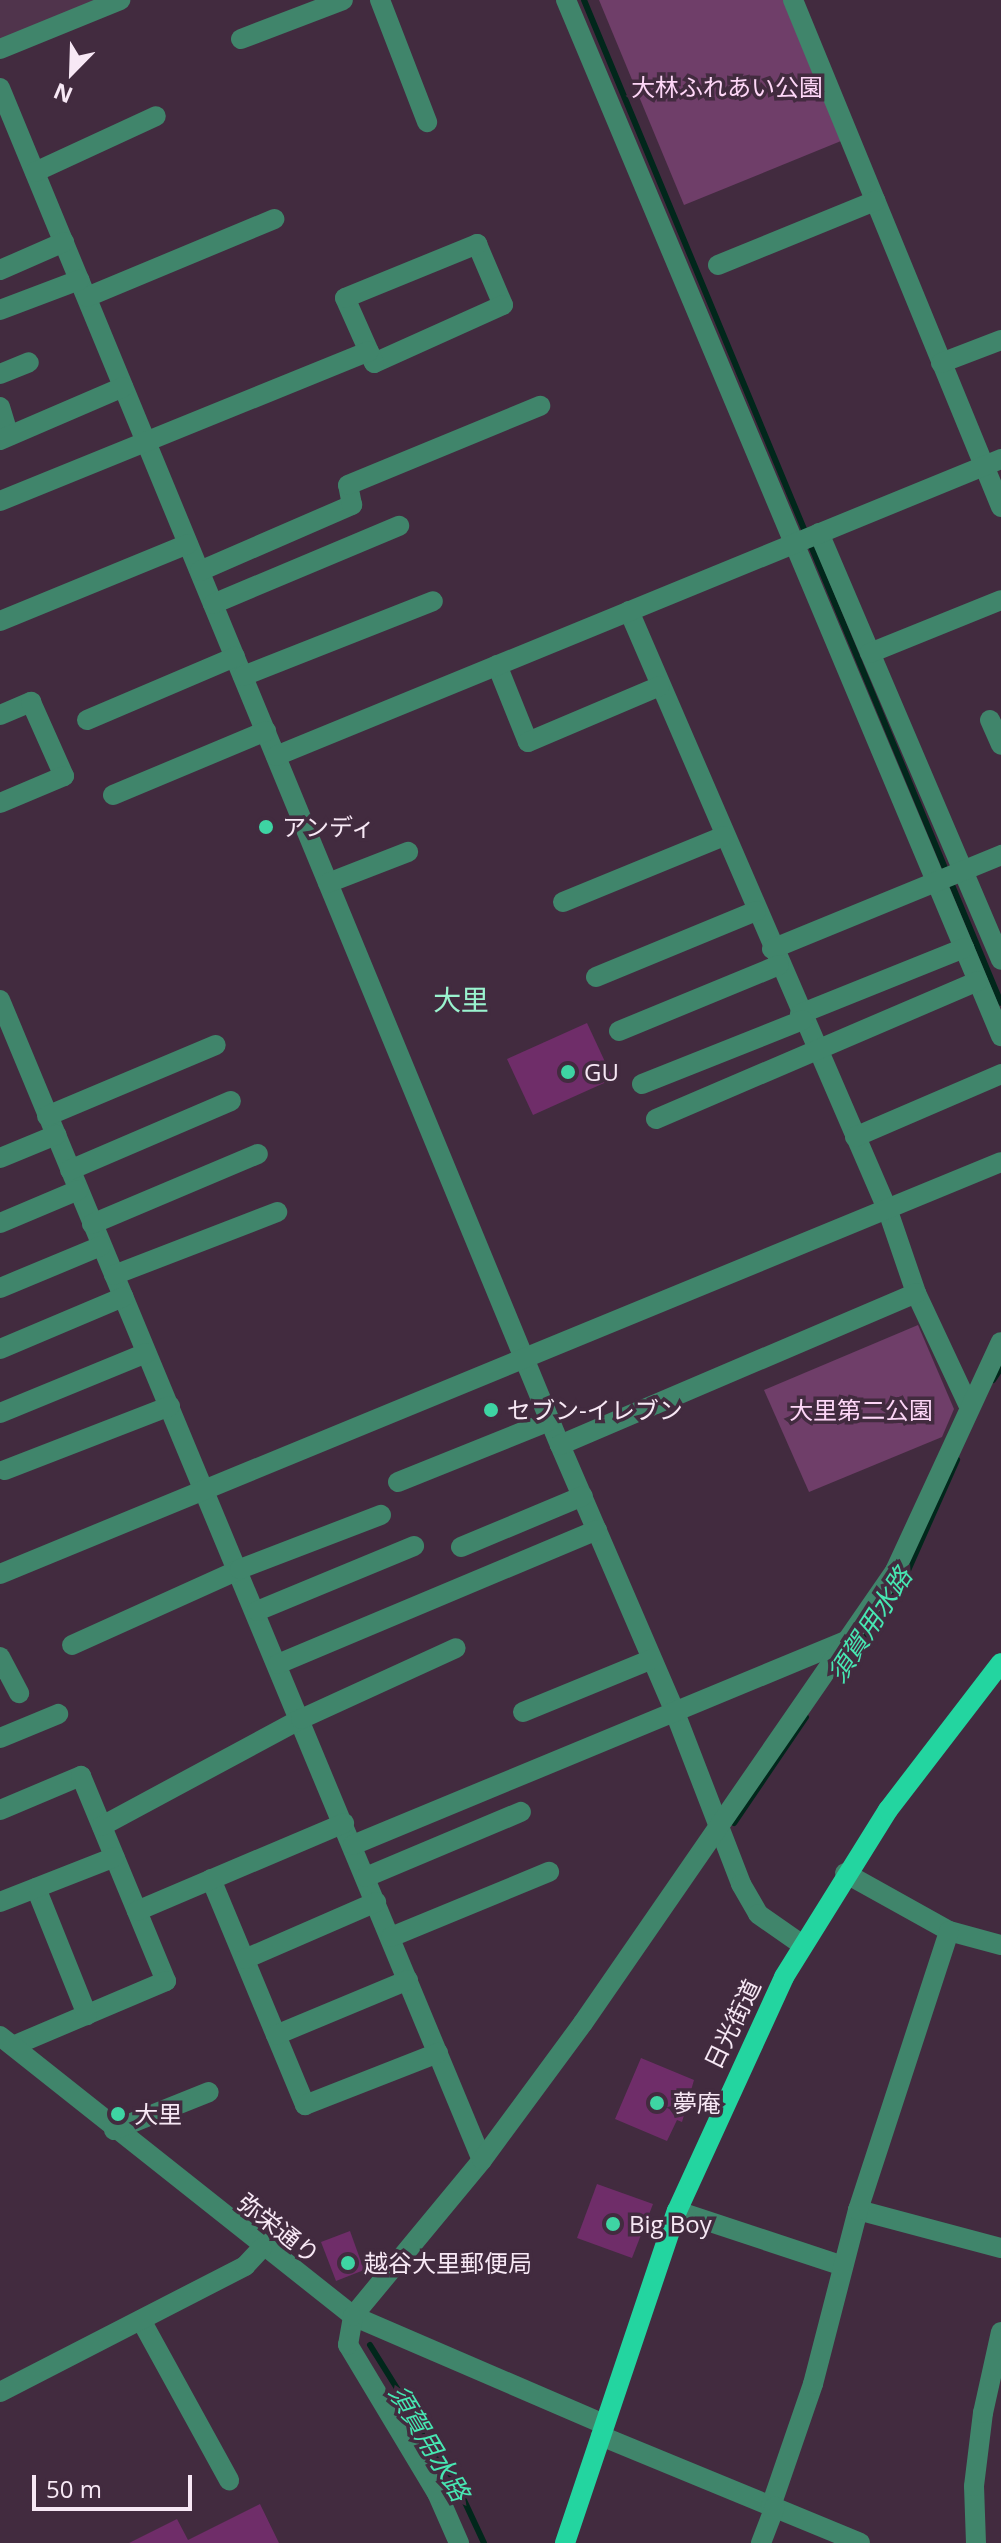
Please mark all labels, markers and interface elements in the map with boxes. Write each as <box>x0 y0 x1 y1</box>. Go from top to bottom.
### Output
north arrow <box>32 32 112 112</box>
park label: 大林ふれあい公園 <box>631 73 823 101</box>
text: N <box>49 77 77 111</box>
place label: アンディ <box>282 813 378 841</box>
marker: アンディ <box>257 818 275 836</box>
district label: 大里 <box>433 982 489 1016</box>
place label: GU <box>584 1058 619 1086</box>
marker: GU <box>559 1063 577 1081</box>
place label: セブン-イレブン <box>507 1396 683 1424</box>
park label: 大里第二公園 <box>789 1396 933 1424</box>
marker: セブン-イレブン <box>482 1401 500 1419</box>
water label: 須賀用水路 <box>822 1562 918 1688</box>
street label: 日光街道 <box>698 1975 766 2073</box>
place label: 夢庵 <box>673 2089 721 2117</box>
marker: 夢庵 <box>648 2094 666 2112</box>
place label: 大里 <box>134 2100 182 2128</box>
marker: 大里 <box>109 2105 127 2123</box>
street label: 弥栄通り <box>232 2187 326 2269</box>
place label: Big Boy <box>629 2210 712 2238</box>
marker: Big Boy <box>604 2215 622 2233</box>
place label: 越谷大里郵便局 <box>364 2249 532 2277</box>
marker: 越谷大里郵便局 <box>339 2254 357 2272</box>
water label: 須賀用水路 <box>382 2379 476 2507</box>
scale bar <box>36 2459 196 2509</box>
text: 50 m <box>46 2472 102 2505</box>

